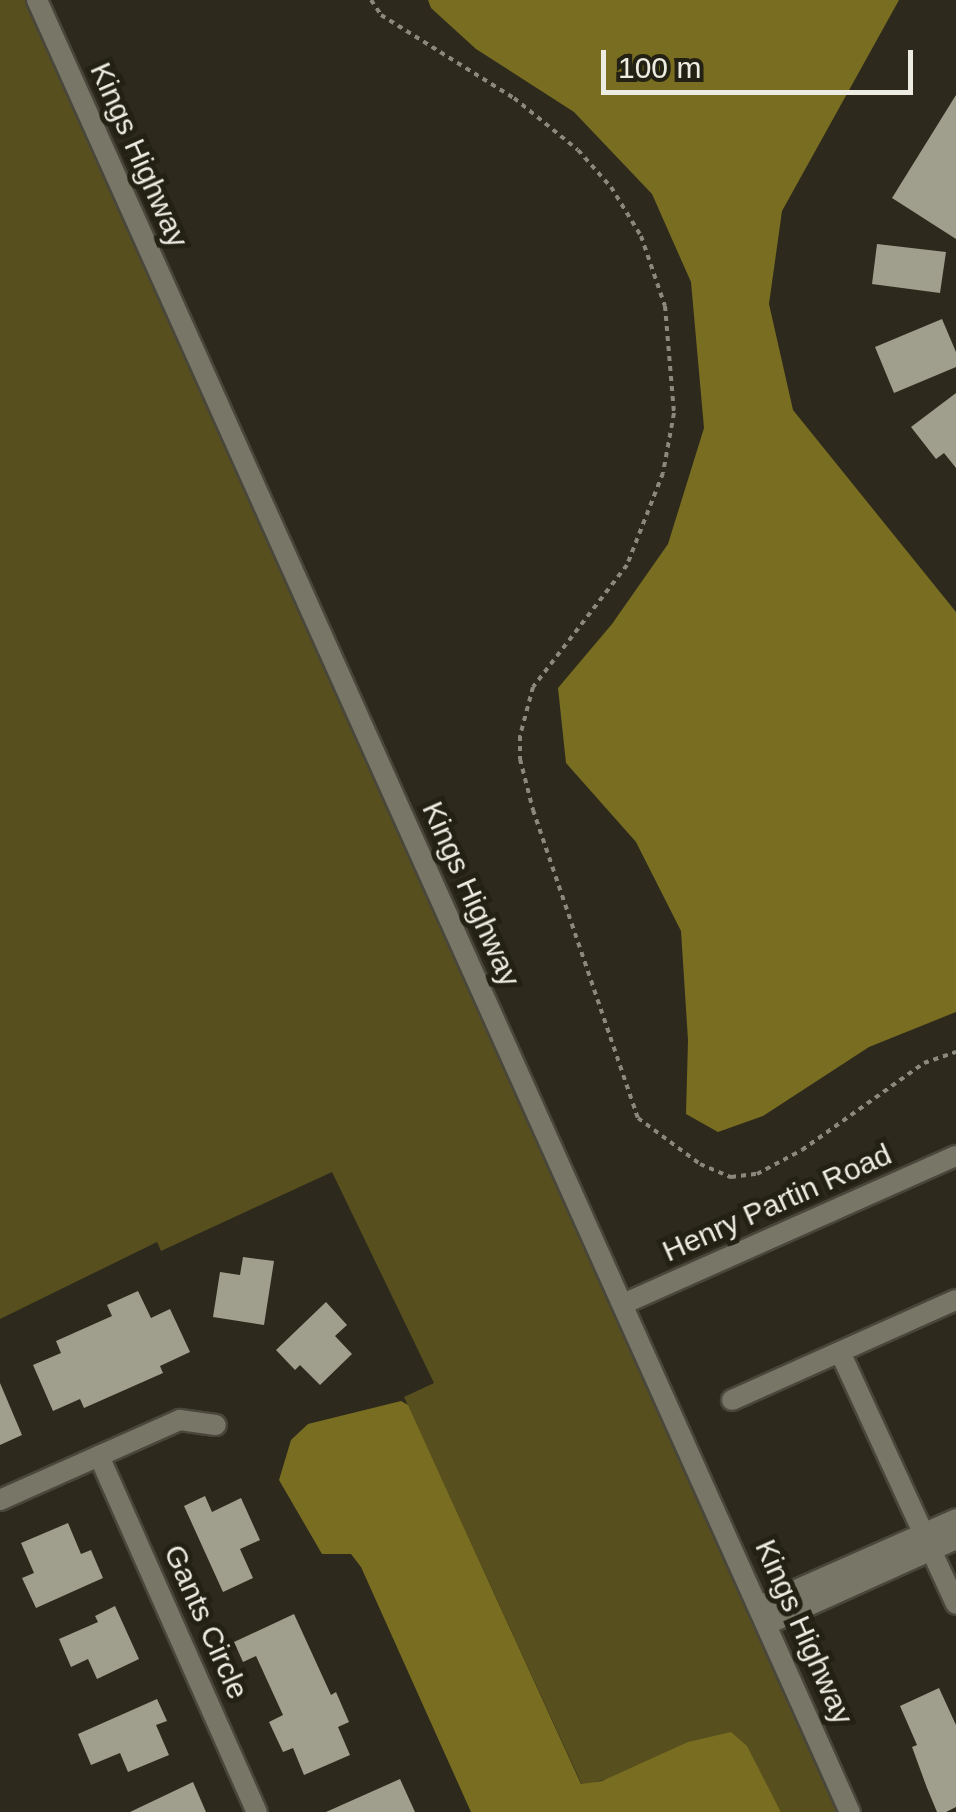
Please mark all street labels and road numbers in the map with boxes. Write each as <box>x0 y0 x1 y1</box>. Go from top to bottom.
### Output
street label: Kings Highway <box>82 57 196 253</box>
street label: Kings Highway <box>414 796 528 992</box>
street label: Henry Partin Road <box>657 1136 897 1270</box>
street label: Kings Highway <box>747 1534 861 1730</box>
street label: Gants Circle <box>156 1539 256 1705</box>

